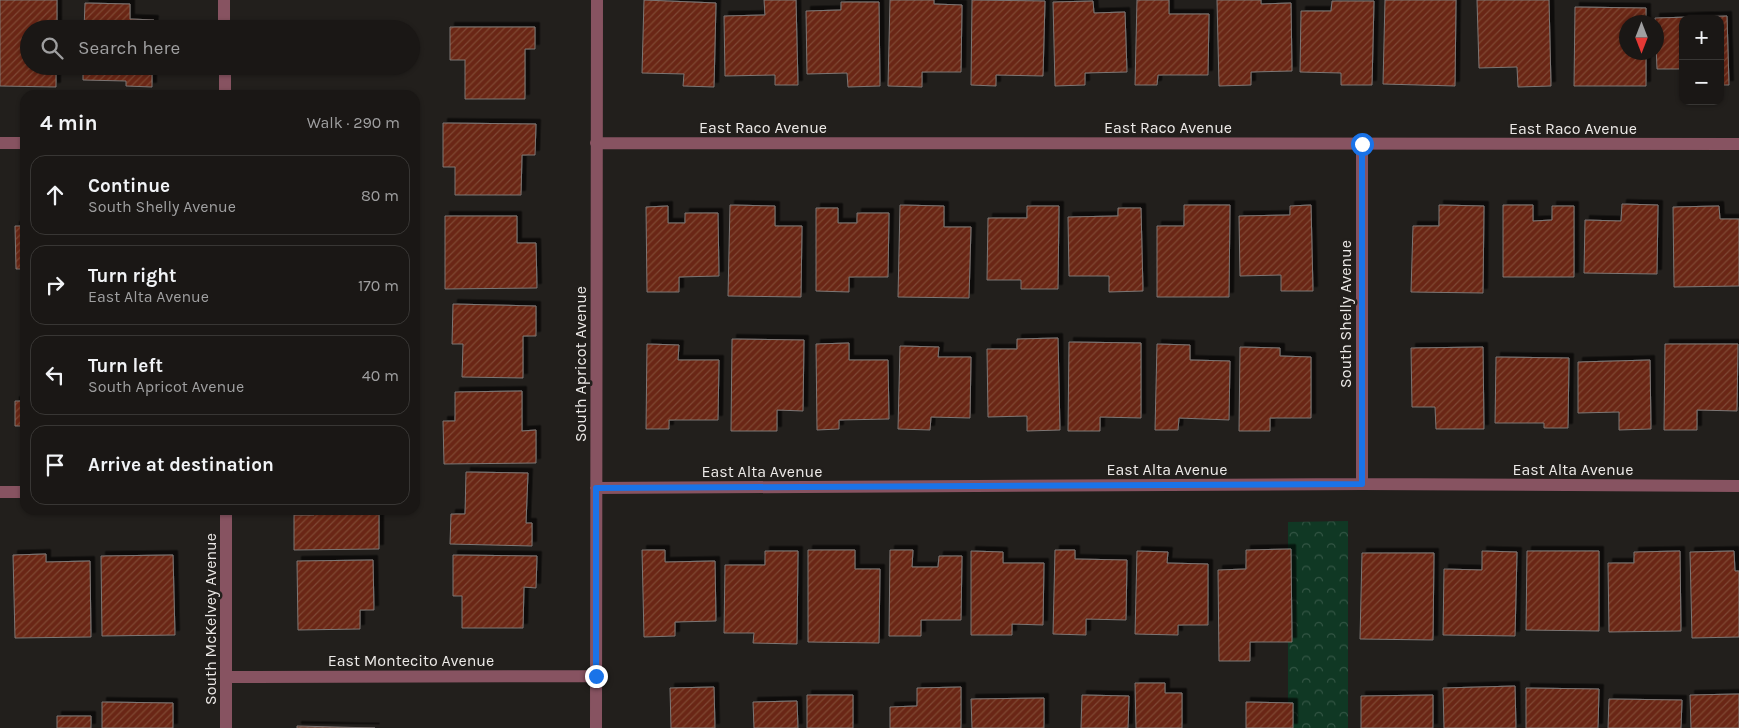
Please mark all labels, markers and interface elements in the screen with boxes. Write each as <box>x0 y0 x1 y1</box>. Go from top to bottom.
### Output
north arrow <box>1619 15 1664 60</box>
map controls <box>1679 15 1724 105</box>
button: + <box>1679 15 1724 60</box>
search box <box>20 20 420 75</box>
icon: search <box>38 34 66 62</box>
text: Search here <box>78 37 180 59</box>
button: − <box>1679 60 1724 105</box>
text: 4 min <box>40 111 98 135</box>
text: Walk · 290 m <box>307 113 400 132</box>
street label: East Raco Avenue <box>699 118 827 137</box>
street label: East Raco Avenue <box>1104 118 1232 137</box>
street label: East Raco Avenue <box>1509 119 1637 138</box>
route start <box>1351 133 1374 156</box>
text: Continue <box>88 175 170 197</box>
icon: ahead <box>41 181 69 209</box>
text: 80 m <box>361 186 399 205</box>
text: South Shelly Avenue <box>88 197 236 216</box>
street label: South Shelly Avenue <box>1336 240 1355 388</box>
text: Turn right <box>88 265 177 287</box>
icon: right <box>41 271 69 299</box>
text: 170 m <box>358 276 399 295</box>
street label: South Apricot Avenue <box>571 286 590 442</box>
text: East Alta Avenue <box>88 287 209 306</box>
text: Turn left <box>88 355 163 377</box>
icon: left <box>41 361 69 389</box>
text: 40 m <box>362 366 399 385</box>
text: South Apricot Avenue <box>88 377 244 396</box>
icon: arrive <box>41 451 69 479</box>
text: Arrive at destination <box>88 454 274 476</box>
street label: East Alta Avenue <box>1107 460 1227 479</box>
street label: East Alta Avenue <box>1513 460 1633 479</box>
street label: East Alta Avenue <box>702 462 822 481</box>
street label: South McKelvey Avenue <box>201 533 220 705</box>
street label: East Montecito Avenue <box>328 651 494 670</box>
route end <box>585 665 608 688</box>

